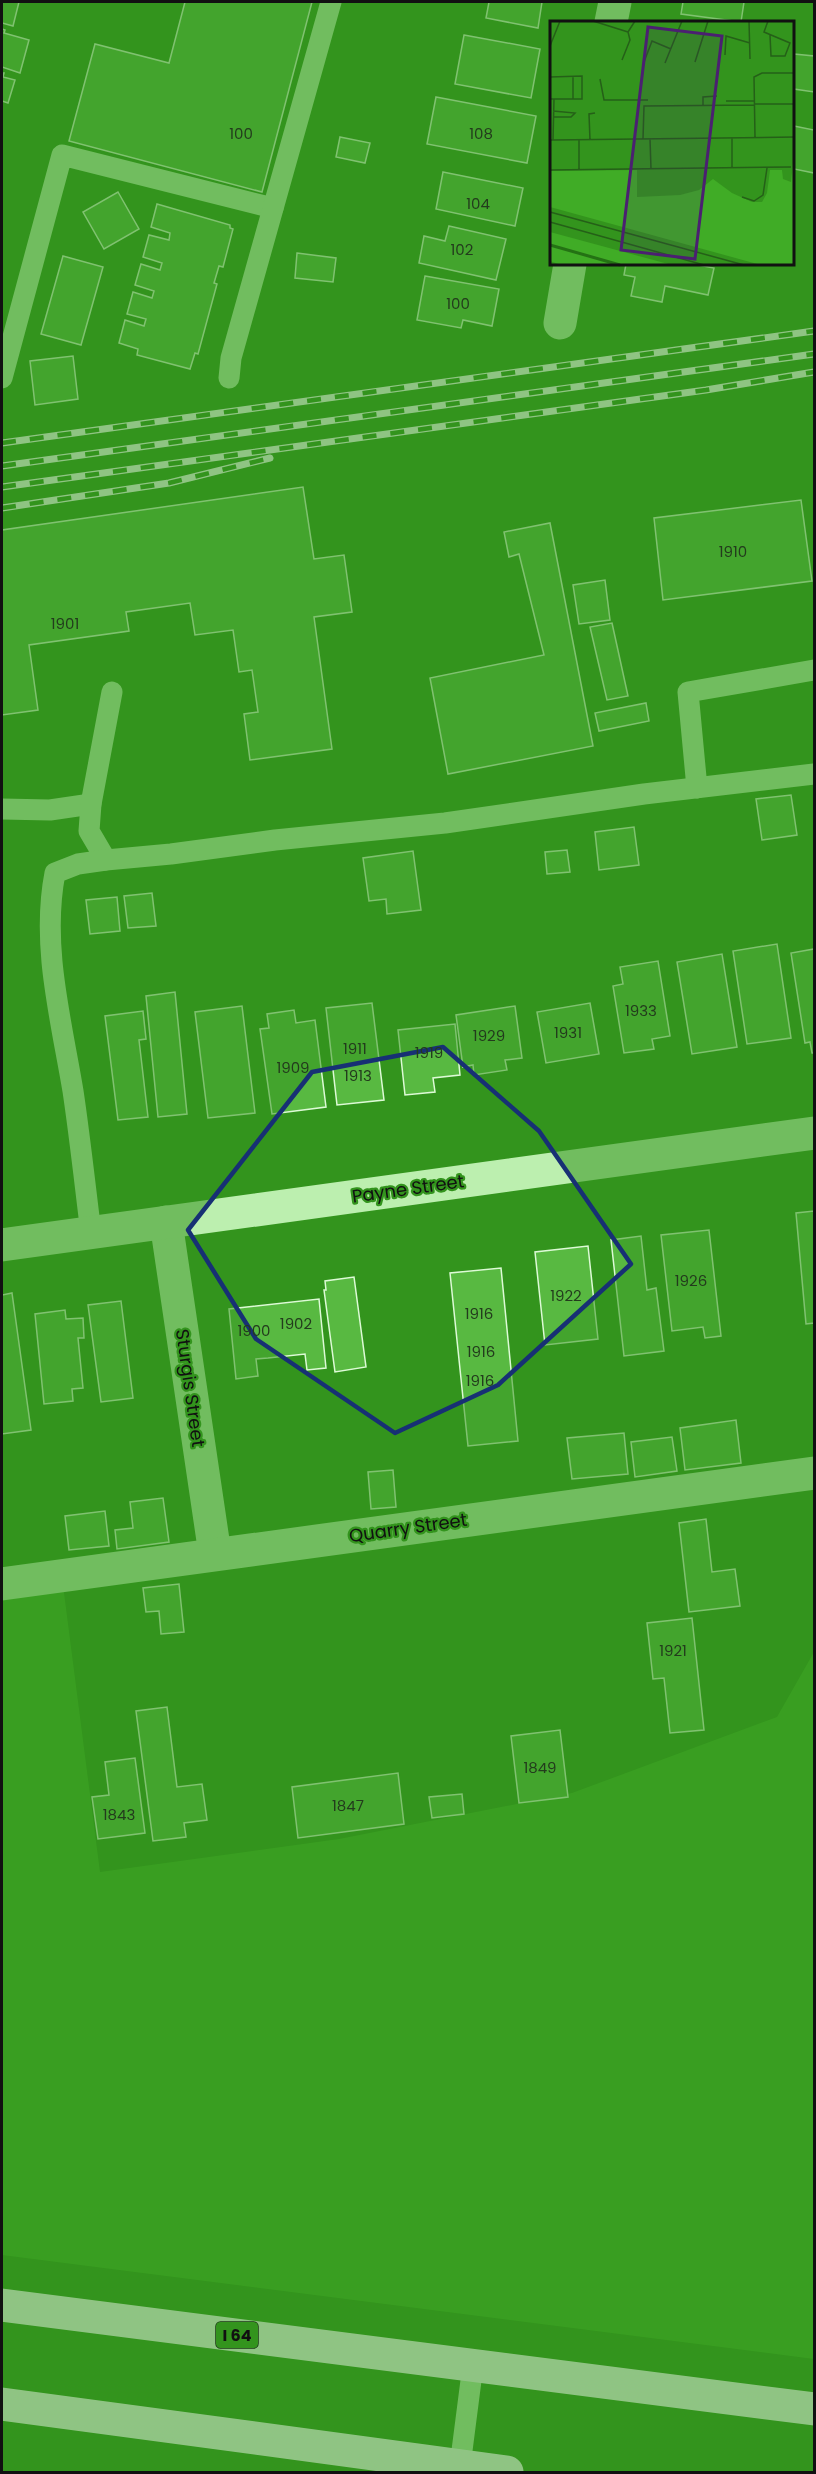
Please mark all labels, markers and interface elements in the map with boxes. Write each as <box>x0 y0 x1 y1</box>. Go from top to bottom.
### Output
inset map <box>550 21 795 266</box>
house number: 100 <box>229 123 253 144</box>
house number: 108 <box>469 123 493 144</box>
house number: 104 <box>466 193 490 214</box>
house number: 102 <box>451 239 473 260</box>
house number: 100 <box>446 293 470 314</box>
house number: 1910 <box>719 541 747 562</box>
house number: 1901 <box>51 613 79 634</box>
house number: 1933 <box>625 1000 657 1021</box>
house number: 1931 <box>554 1022 582 1043</box>
house number: 1929 <box>473 1025 505 1046</box>
house number: 1911 <box>343 1038 367 1059</box>
house number: 1919 <box>415 1042 443 1063</box>
house number: 1909 <box>276 1057 310 1078</box>
house number: 1913 <box>344 1065 372 1086</box>
street label: Payne Street <box>350 1168 466 1209</box>
house number: 1926 <box>675 1270 707 1291</box>
house number: 1922 <box>550 1285 582 1306</box>
house number: 1916 <box>465 1303 493 1324</box>
house number: 1902 <box>280 1313 312 1334</box>
house number: 1900 <box>237 1320 271 1341</box>
street label: Sturgis Street <box>170 1327 211 1449</box>
house number: 1916 <box>467 1341 495 1362</box>
house number: 1916 <box>466 1370 494 1391</box>
street label: Quarry Street <box>347 1507 469 1548</box>
house number: 1921 <box>659 1640 687 1661</box>
house number: 1849 <box>523 1757 557 1778</box>
house number: 1847 <box>332 1795 364 1816</box>
house number: 1843 <box>103 1804 135 1825</box>
road number: I 64 <box>216 2322 258 2348</box>

